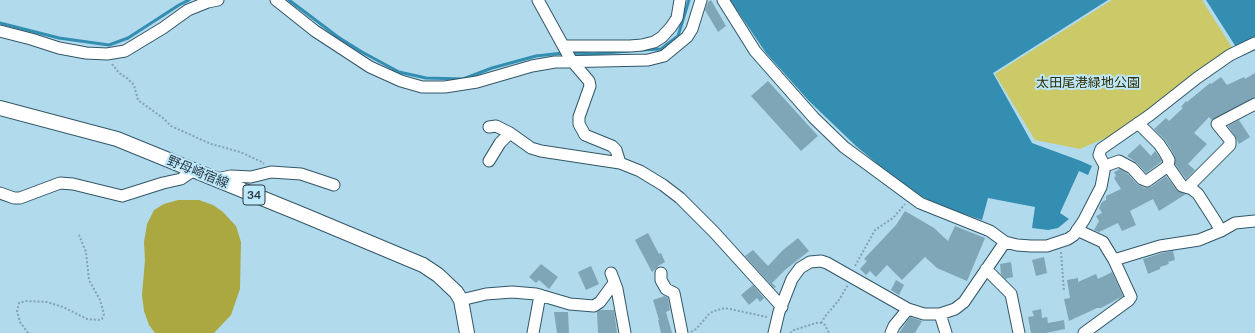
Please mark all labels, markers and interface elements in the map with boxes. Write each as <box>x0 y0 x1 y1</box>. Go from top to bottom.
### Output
park label: 太田尾港緑地公園 <box>1036 75 1140 91</box>
street label: 野母崎宿線 <box>165 153 231 191</box>
road number: 34 <box>243 185 265 205</box>

